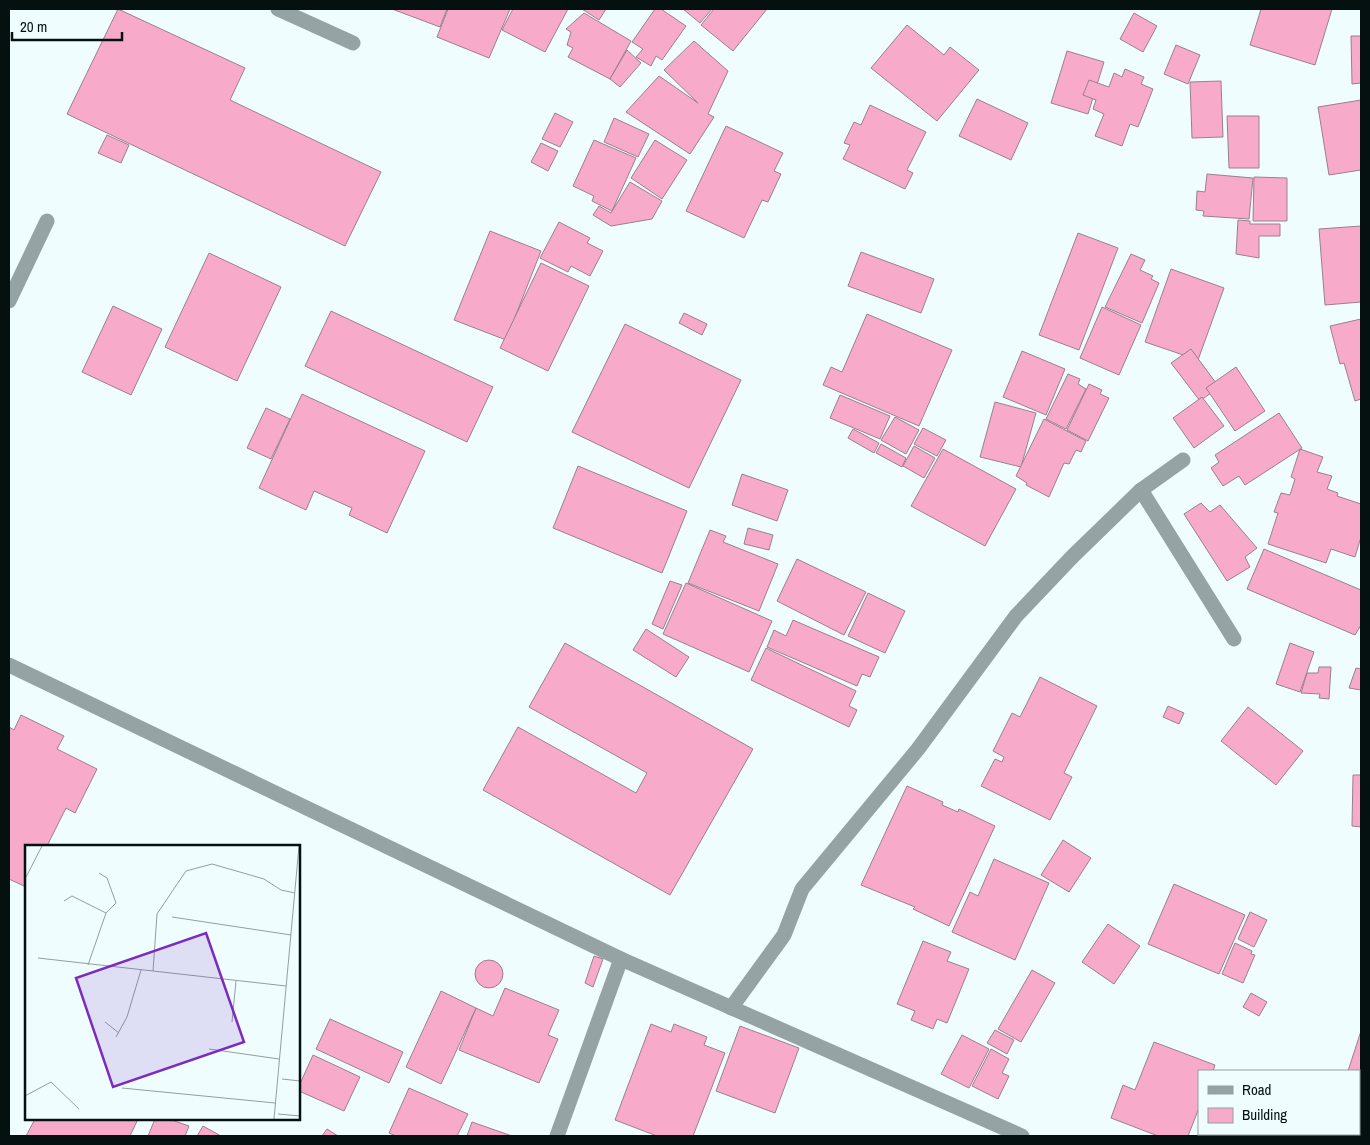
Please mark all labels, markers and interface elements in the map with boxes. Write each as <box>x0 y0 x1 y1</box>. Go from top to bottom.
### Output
scale bar <box>12 10 122 42</box>
text: 20 m <box>20 16 47 37</box>
inset map <box>25 845 300 1120</box>
legend <box>1198 1070 1360 1135</box>
text: Road <box>1242 1079 1271 1100</box>
text: Building <box>1242 1104 1287 1125</box>

